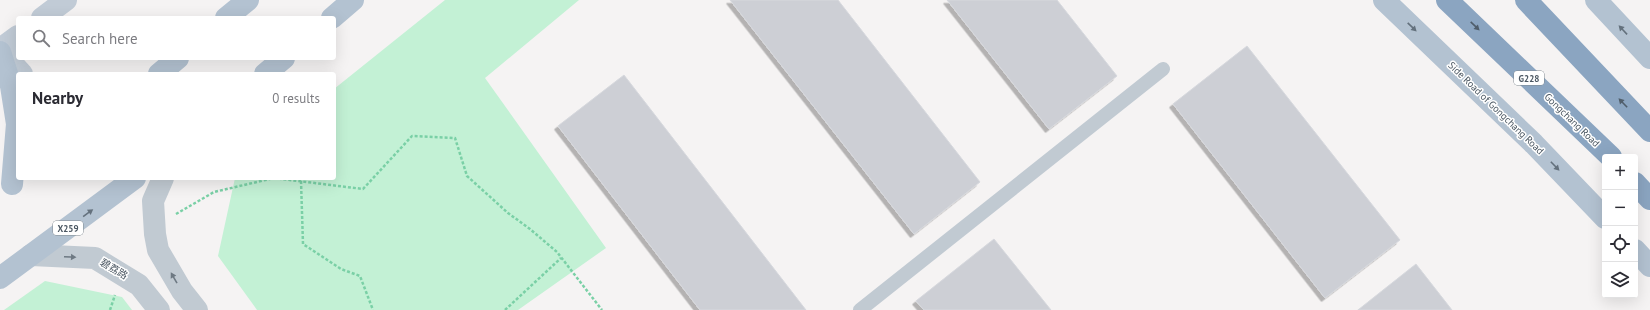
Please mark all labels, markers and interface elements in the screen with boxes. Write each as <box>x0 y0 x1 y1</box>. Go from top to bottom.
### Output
search box <box>16 16 336 60</box>
one-way arrow <box>1407 22 1417 32</box>
one-way arrow <box>1470 22 1480 31</box>
one-way arrow <box>1619 25 1628 35</box>
icon: search <box>30 27 52 49</box>
text: Search here <box>62 29 138 48</box>
street label: Side Road of Gongchang Road <box>1445 59 1547 157</box>
road number: G228 <box>1514 71 1544 85</box>
text: Nearby <box>32 87 83 109</box>
text: 0 results <box>272 90 320 107</box>
street label: Gongchang Road <box>1542 90 1602 150</box>
one-way arrow <box>1619 98 1628 107</box>
map controls <box>1602 154 1638 298</box>
button: + <box>1602 154 1638 190</box>
one-way arrow <box>1551 161 1560 171</box>
button: − <box>1602 190 1638 226</box>
one-way arrow <box>82 209 93 217</box>
road number: X259 <box>53 221 83 235</box>
button: locate <box>1602 226 1638 262</box>
one-way arrow <box>64 254 77 260</box>
street label: 碧荔路 <box>98 256 130 282</box>
button: layers <box>1602 262 1638 298</box>
one-way arrow <box>171 272 178 284</box>

